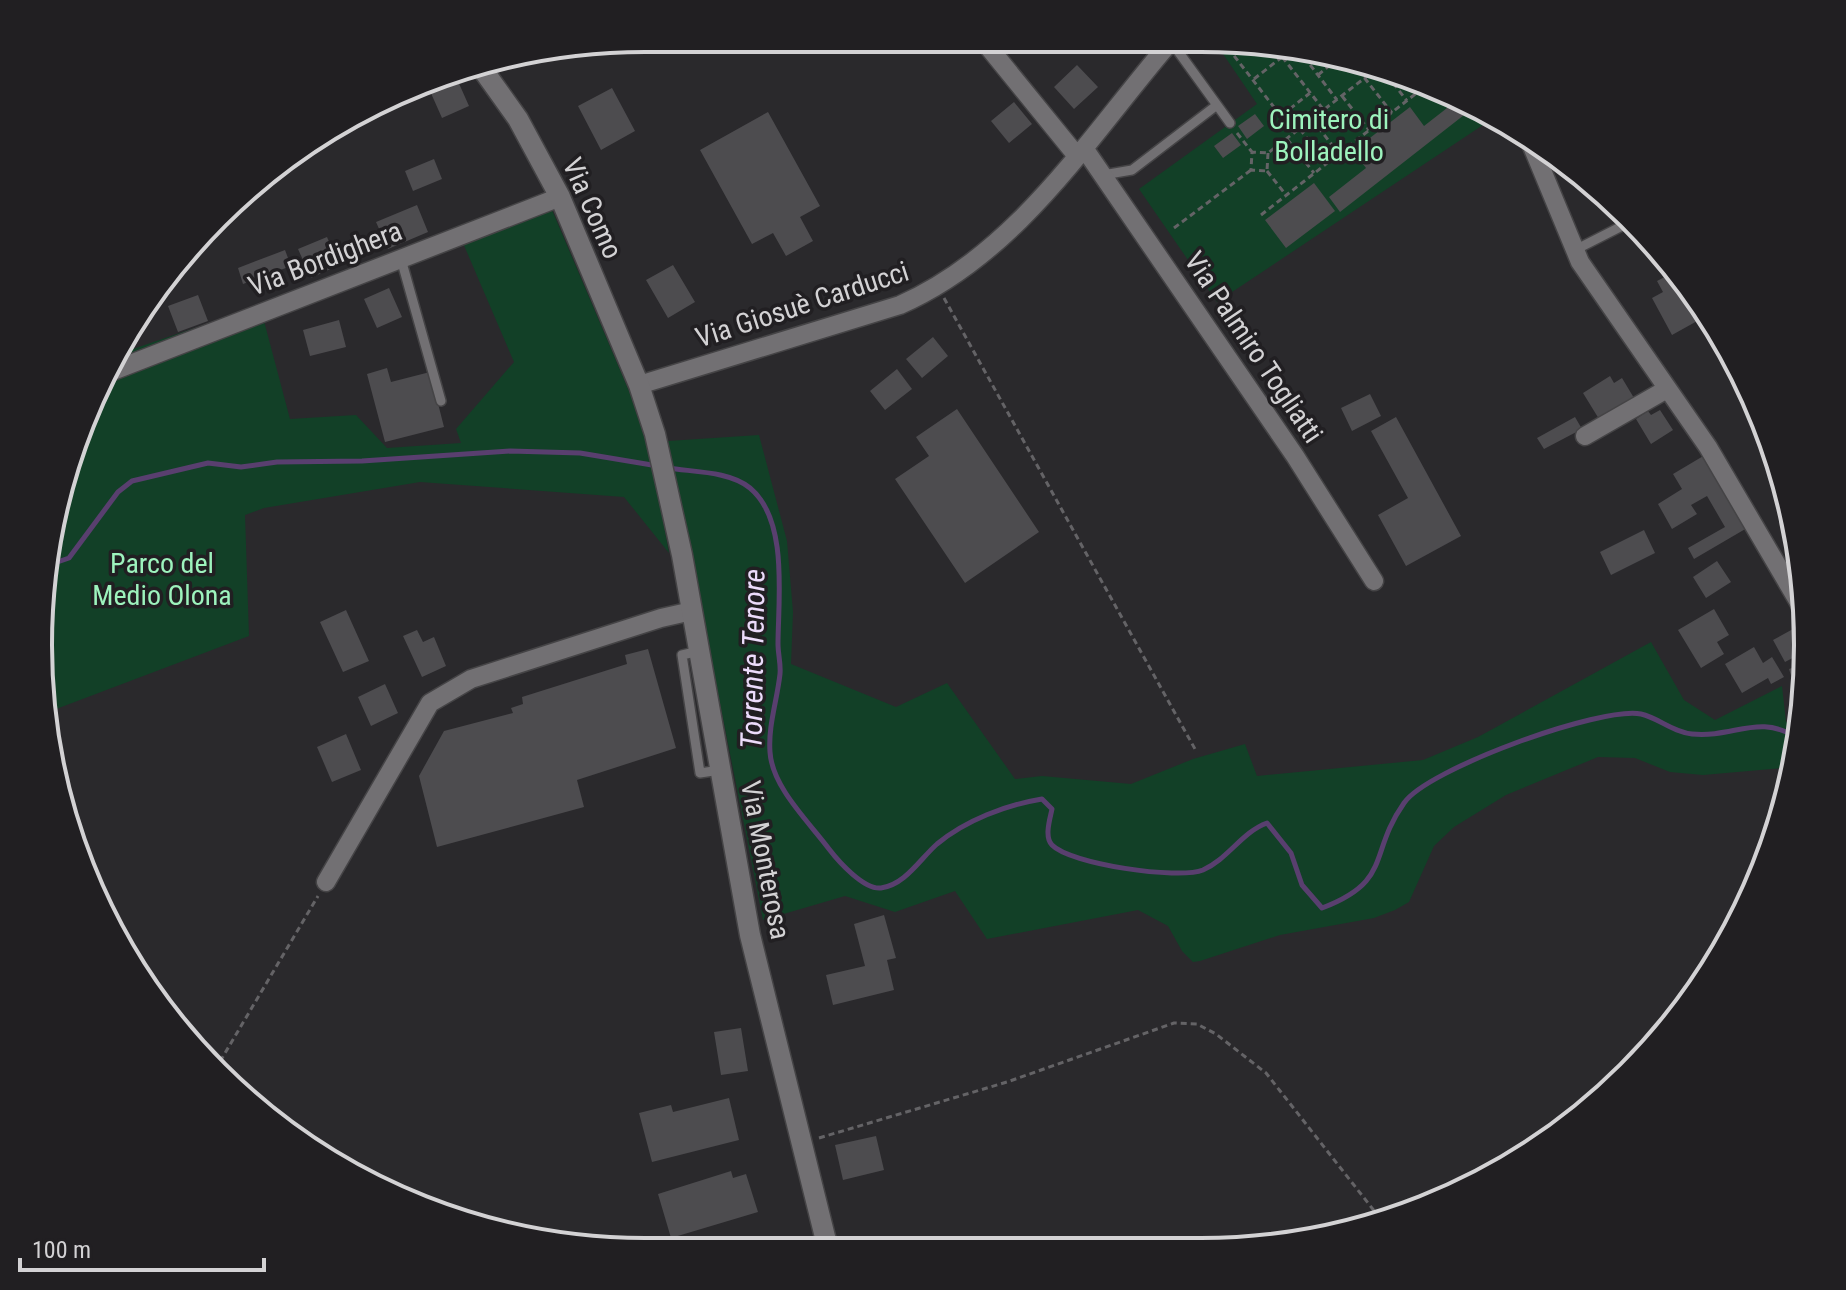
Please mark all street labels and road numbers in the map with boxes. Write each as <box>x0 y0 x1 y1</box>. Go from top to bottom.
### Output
street label: Via Como <box>556 153 629 264</box>
street label: Via Bordighera <box>244 214 407 303</box>
street label: Via Palmiro Togliatti <box>1177 246 1330 449</box>
street label: Via Giosuè Carducci <box>691 254 913 354</box>
street label: Via Monterosa <box>734 778 797 942</box>

